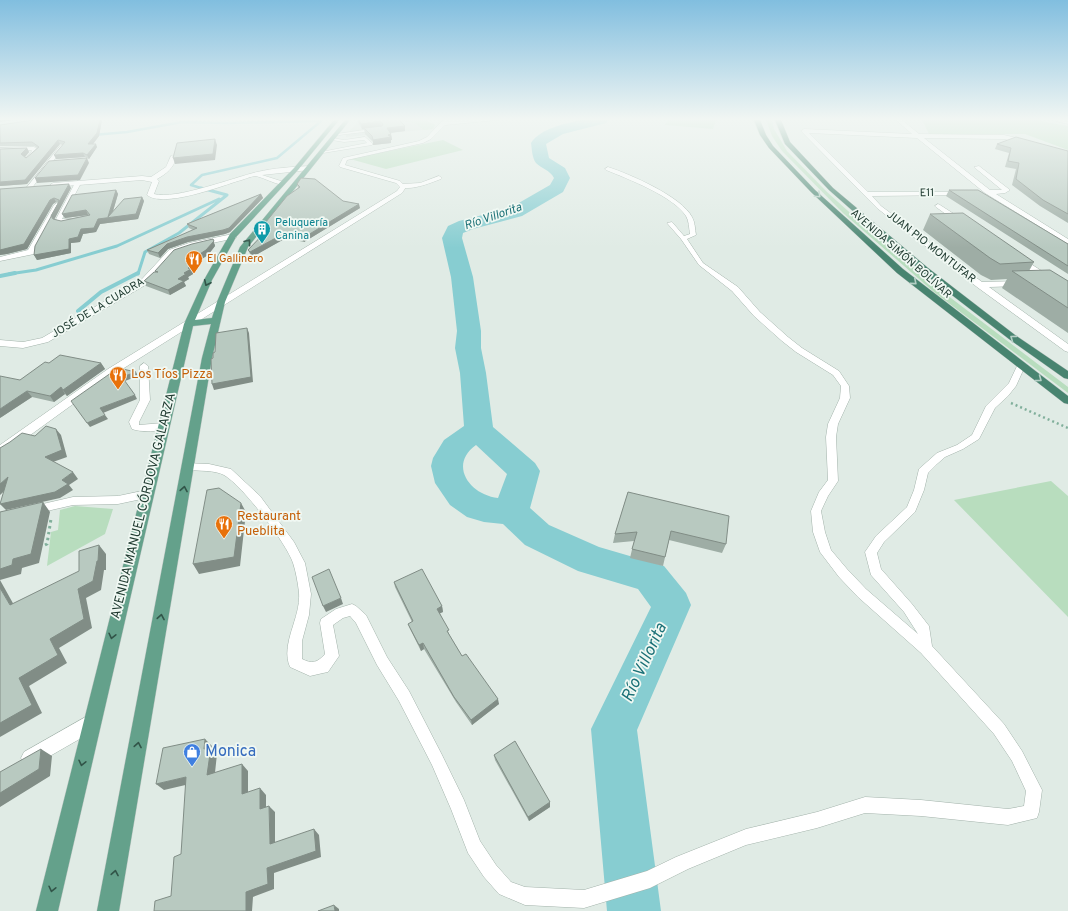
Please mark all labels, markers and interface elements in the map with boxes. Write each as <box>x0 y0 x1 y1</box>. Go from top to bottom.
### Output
street label: E11 <box>919 186 935 200</box>
one-way arrow <box>813 190 821 198</box>
water label: Río Villorita <box>462 199 525 234</box>
street label: AVENIDA SIMÓN BOLÍVAR <box>848 206 955 302</box>
street label: JUAN PIO MONTUFAR <box>884 208 978 286</box>
place label: Peluquería Canina <box>275 216 328 243</box>
building icon: Peluquería Canina <box>252 219 272 244</box>
one-way arrow <box>244 239 251 246</box>
restaurant icon: El Gallinero <box>184 249 204 274</box>
place label: El Gallinero <box>207 252 264 266</box>
street label: JOSÉ DE LA CUADRA <box>49 274 147 341</box>
one-way arrow <box>204 278 212 286</box>
one-way arrow <box>909 278 917 285</box>
one-way arrow <box>1011 336 1018 343</box>
restaurant icon: Los Tíos Pizza <box>108 365 128 390</box>
place label: Los Tíos Pizza <box>131 367 213 383</box>
one-way arrow <box>1034 375 1041 382</box>
street label: AVENIDA MANUEL CÓRDOVA GALARZA <box>106 391 180 621</box>
one-way arrow <box>179 486 188 492</box>
place label: Restaurant Pueblita <box>237 509 301 540</box>
restaurant icon: Restaurant Pueblita <box>214 514 234 539</box>
one-way arrow <box>156 614 165 620</box>
water label: Río Villorita <box>617 620 673 706</box>
one-way arrow <box>109 633 117 640</box>
one-way arrow <box>133 742 142 748</box>
shop icon: Monica <box>182 742 202 767</box>
place label: Monica <box>205 742 256 762</box>
one-way arrow <box>78 759 87 766</box>
one-way arrow <box>110 870 119 876</box>
one-way arrow <box>49 886 57 893</box>

